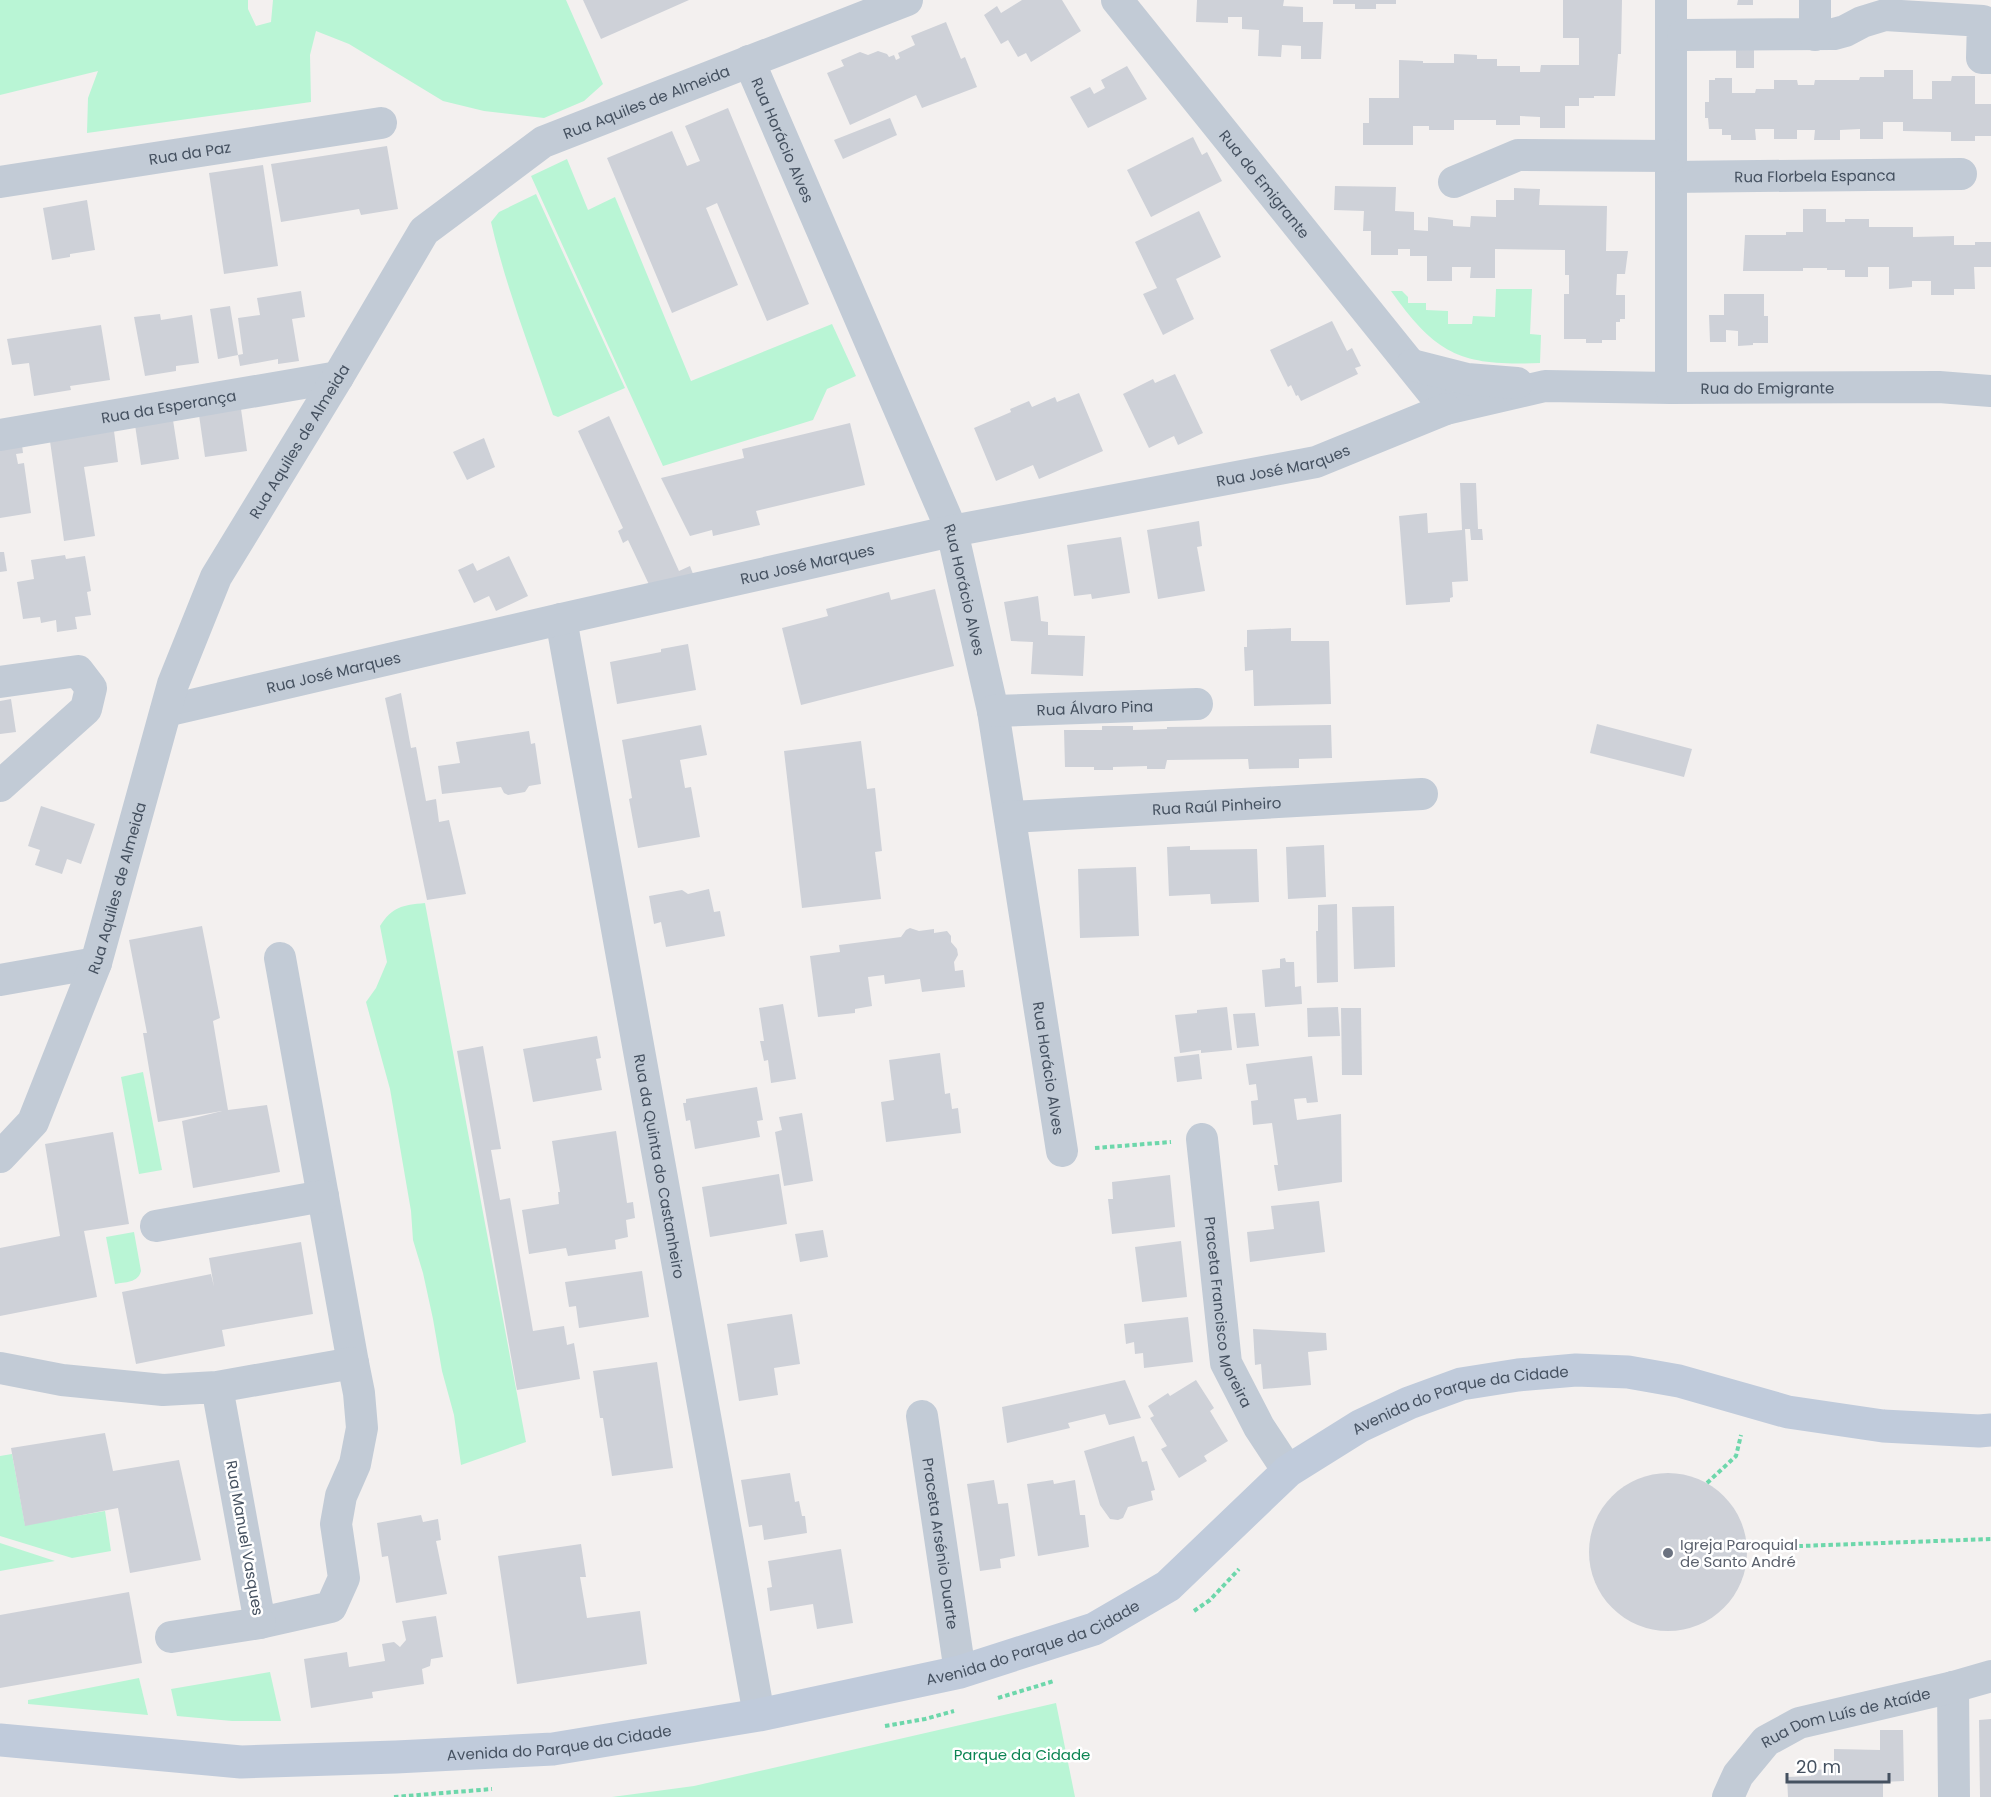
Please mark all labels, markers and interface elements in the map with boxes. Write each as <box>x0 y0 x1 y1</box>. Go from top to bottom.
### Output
street label: Rua Aquiles de Almeida <box>560 60 733 144</box>
street label: Rua Horácio Alves <box>747 74 819 206</box>
street label: Rua do Emigrante <box>1215 125 1315 243</box>
street label: Rua da Paz <box>147 136 232 169</box>
street label: Rua Florbela Espanca <box>1734 164 1896 187</box>
street label: Rua Aquiles de Almeida <box>244 360 354 522</box>
street label: Rua do Emigrante <box>1701 377 1834 398</box>
street label: Rua da Esperança <box>99 384 238 428</box>
street label: Rua José Marques <box>1214 439 1353 491</box>
street label: Rua Horácio Alves <box>940 520 991 658</box>
street label: Rua José Marques <box>738 538 877 589</box>
street label: Rua José Marques <box>264 646 403 698</box>
street label: Rua Álvaro Pina <box>1036 695 1154 720</box>
street label: Rua Raúl Pinheiro <box>1152 791 1282 820</box>
street label: Rua Aquiles de Almeida <box>82 800 150 977</box>
street label: Rua Horácio Alves <box>1028 1000 1070 1136</box>
street label: Rua da Quinta do Castanheiro <box>629 1052 690 1280</box>
street label: Praceta Francisco Moreira <box>1200 1216 1258 1411</box>
street label: Avenida do Parque da Cidade <box>1348 1360 1570 1439</box>
street label: Praceta Arsénio Duarte <box>918 1456 964 1631</box>
street label: Rua Manuel Vasques <box>221 1459 269 1617</box>
place label: Igreja Paroquial de Santo André <box>1680 1534 1798 1572</box>
marker: Igreja Paroquial de Santo André <box>1661 1546 1675 1560</box>
street label: Avenida do Parque da Cidade <box>924 1594 1143 1690</box>
street label: Rua Dom Luís de Ataíde <box>1757 1682 1932 1752</box>
street label: Avenida do Parque da Cidade <box>446 1719 673 1765</box>
park label: Parque da Cidade <box>954 1744 1090 1765</box>
scale bar <box>1787 1746 1889 1784</box>
text: 20 m <box>1796 1754 1841 1779</box>

